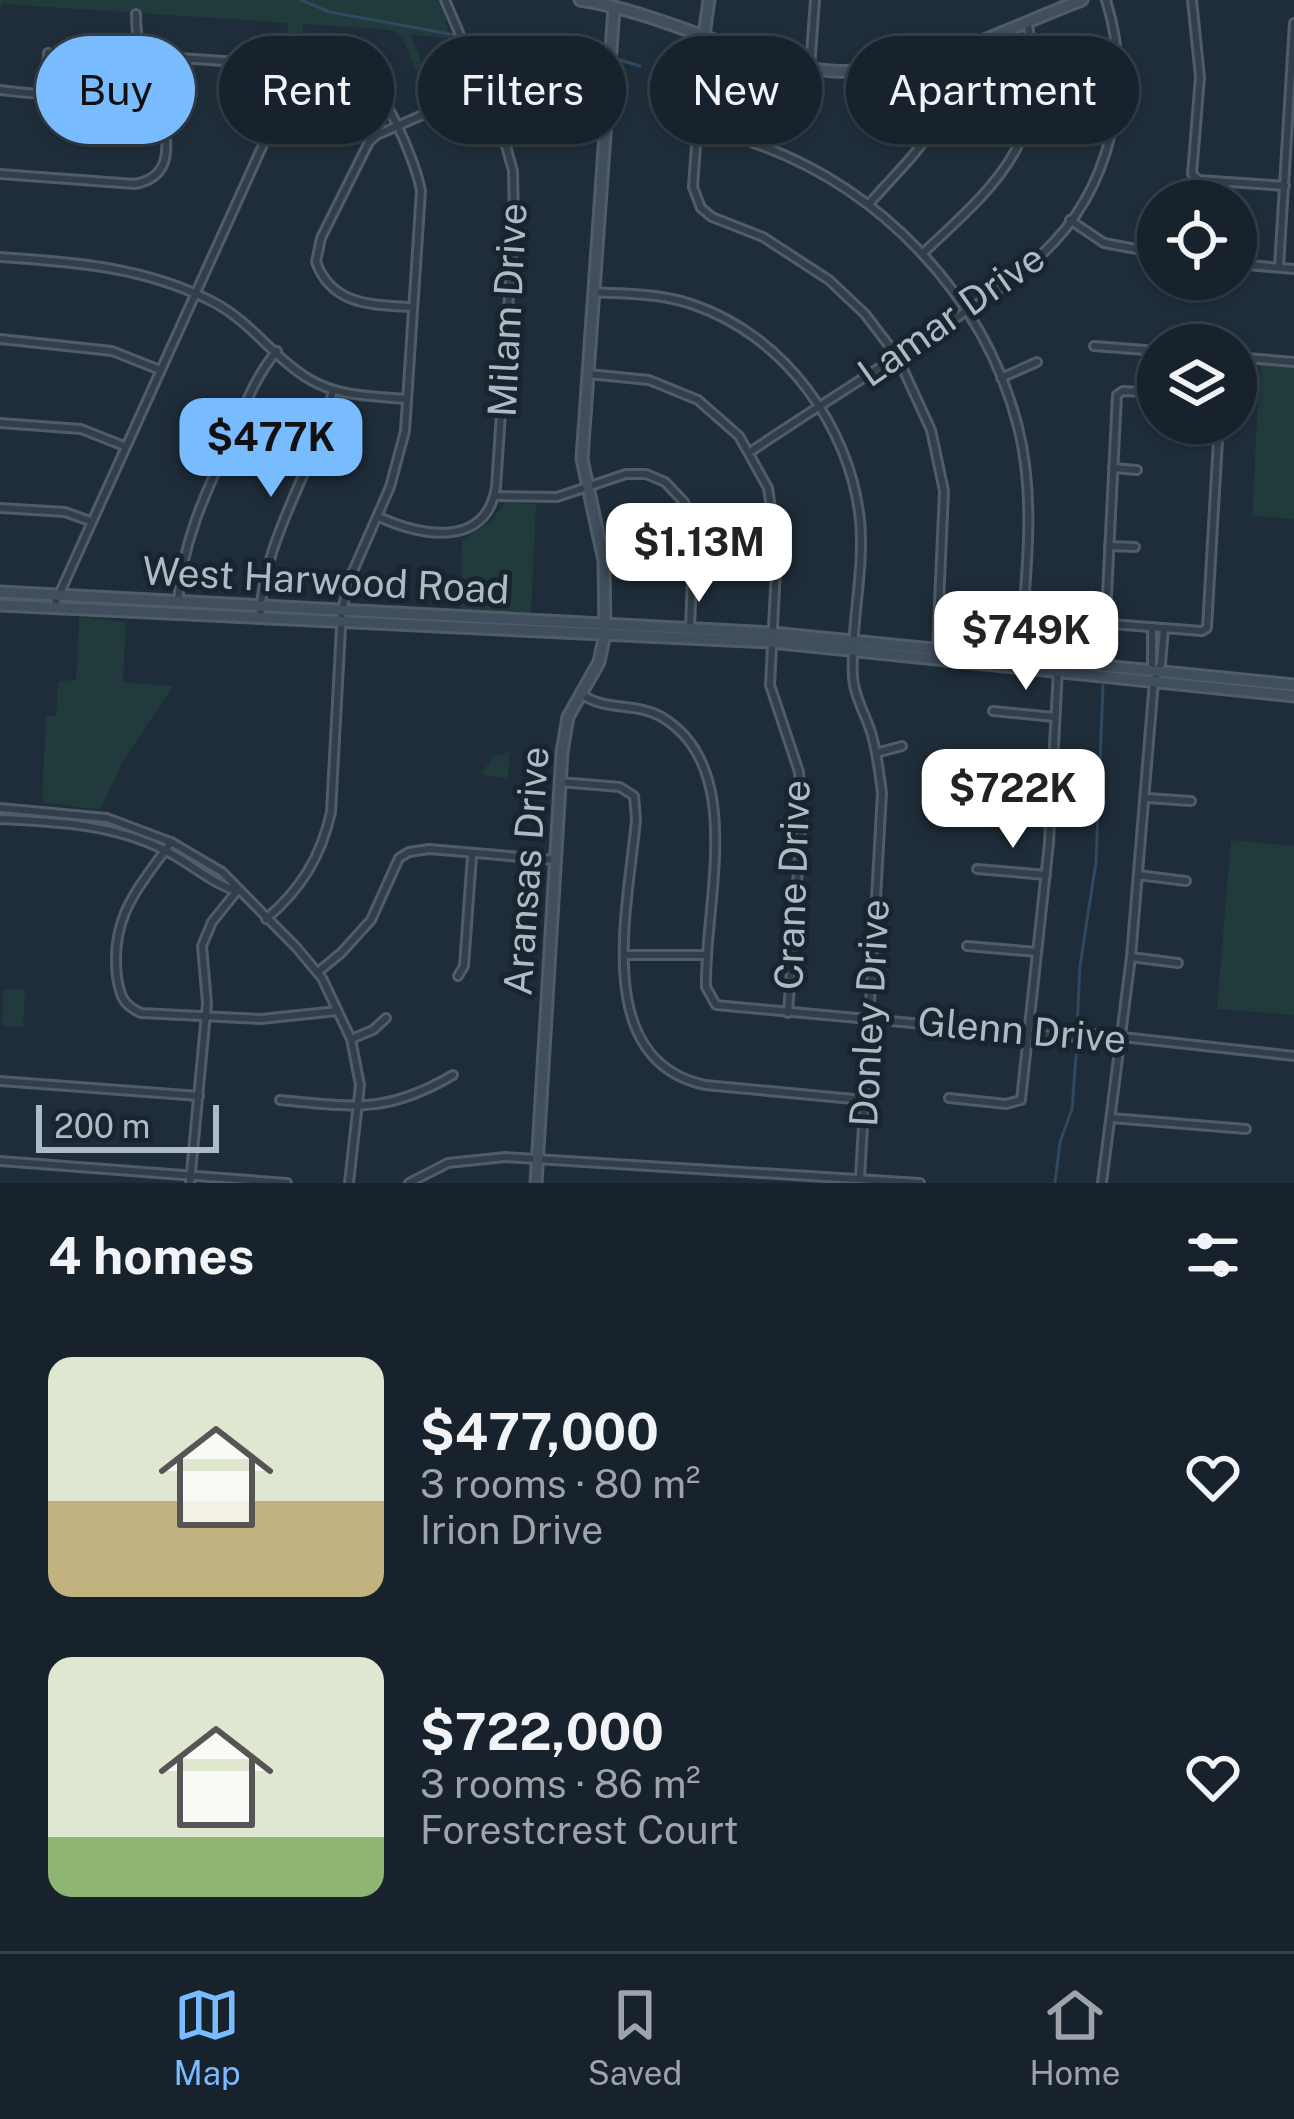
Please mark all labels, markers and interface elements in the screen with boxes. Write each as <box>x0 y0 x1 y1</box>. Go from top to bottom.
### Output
chip: Buy <box>36 36 195 144</box>
chip: Rent <box>219 36 394 144</box>
chip: Filters <box>418 36 626 144</box>
chip: New <box>650 36 822 144</box>
chip: Apartment <box>846 36 1139 144</box>
map controls <box>1137 180 1257 444</box>
button: locate <box>1137 180 1257 300</box>
street label: Milam Drive <box>478 202 536 418</box>
street label: Lamar Drive <box>849 234 1053 396</box>
button: layers <box>1137 324 1257 444</box>
pin: $477K <box>187 398 355 500</box>
text: $477K <box>206 414 336 460</box>
pin: $1.13M <box>601 503 797 605</box>
text: $1.13M <box>633 519 765 565</box>
street label: West Harwood Road <box>141 547 511 613</box>
pin: $749K <box>942 591 1110 693</box>
text: $749K <box>961 607 1091 653</box>
street label: Aransas Drive <box>494 745 558 997</box>
pin: $722K <box>929 749 1097 851</box>
text: $722K <box>949 765 1077 811</box>
street label: Crane Drive <box>765 779 819 991</box>
street label: Donley Drive <box>840 898 898 1128</box>
street label: Glenn Drive <box>916 998 1128 1062</box>
scale bar <box>36 1099 219 1152</box>
text: 200 m <box>54 1107 150 1145</box>
icon: filters <box>1180 1222 1246 1288</box>
text: 4 homes <box>48 1226 254 1285</box>
text: $477,000 <box>420 1402 659 1461</box>
icon: home <box>144 1405 288 1549</box>
icon: heart <box>1180 1444 1246 1510</box>
text: 3 rooms · 80 m² <box>420 1461 700 1507</box>
text: Irion Drive <box>420 1507 603 1553</box>
text: $722,000 <box>420 1702 664 1761</box>
icon: home <box>144 1705 288 1849</box>
icon: heart <box>1180 1744 1246 1810</box>
text: 3 rooms · 86 m² <box>420 1761 701 1807</box>
text: Forestcrest Court <box>420 1807 739 1853</box>
tab: Map <box>174 1982 241 2092</box>
tab: Saved <box>588 1982 682 2092</box>
tab: Home <box>1029 1982 1120 2092</box>

